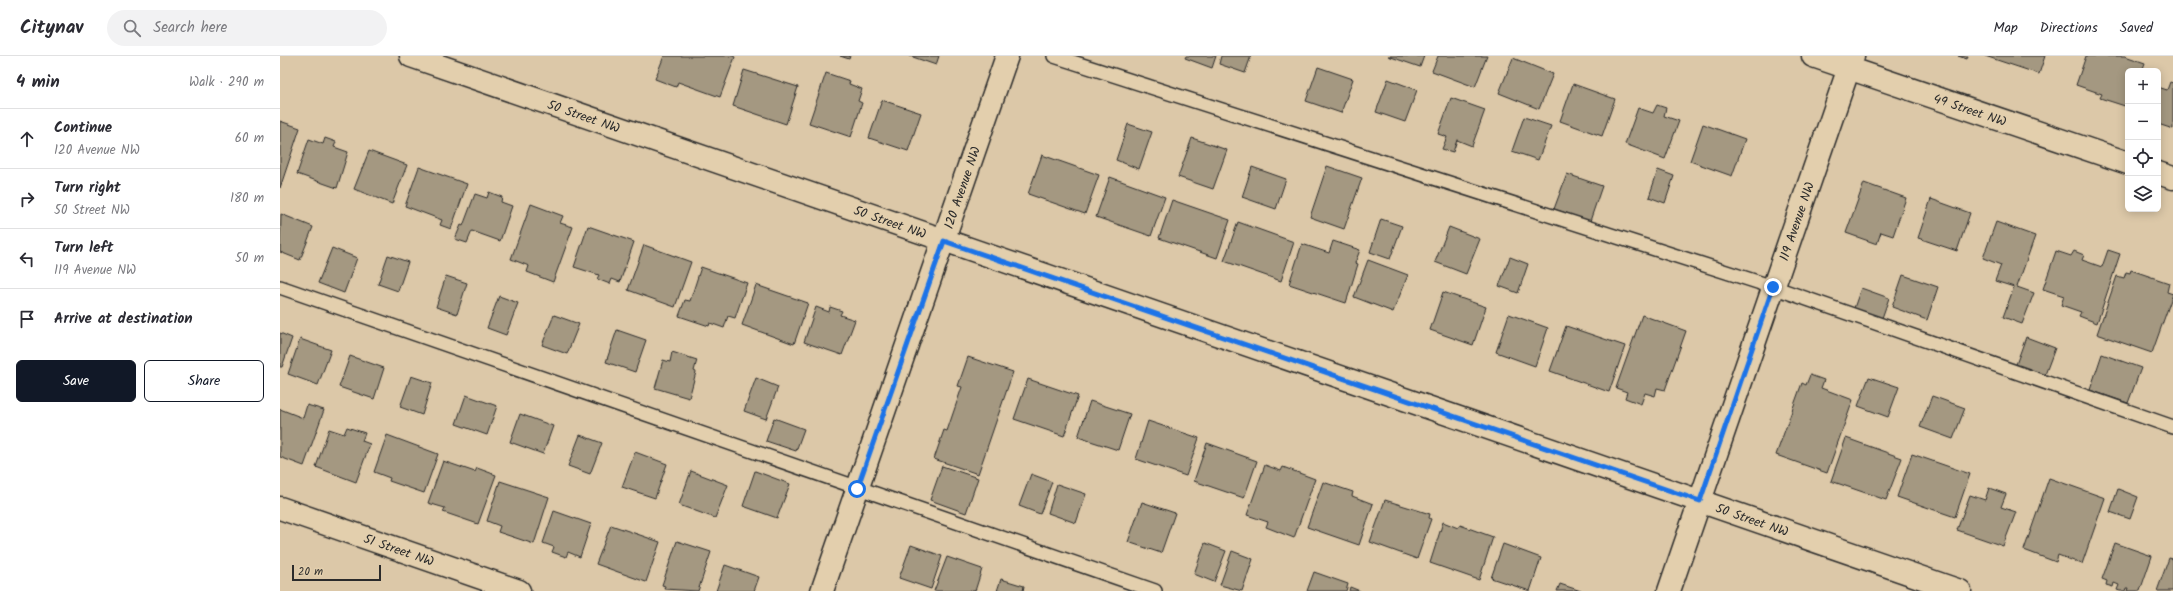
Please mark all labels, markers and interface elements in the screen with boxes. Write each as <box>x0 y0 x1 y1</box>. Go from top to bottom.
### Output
search box <box>107 10 387 46</box>
text: Citynav <box>20 13 83 43</box>
text: Search here <box>153 16 227 40</box>
icon: search <box>121 17 143 39</box>
text: Map <box>1993 17 2018 39</box>
text: Directions <box>2040 17 2098 39</box>
text: Saved <box>2120 17 2153 39</box>
map controls <box>2125 68 2161 212</box>
button: + <box>2125 68 2161 104</box>
text: 4 min <box>16 69 60 96</box>
text: Walk · 290 m <box>189 72 264 93</box>
street label: 49 Street NW <box>1930 89 2009 133</box>
street label: 50 Street NW <box>544 95 623 139</box>
button: − <box>2125 104 2161 140</box>
text: Continue <box>54 116 112 140</box>
icon: ahead <box>16 128 38 150</box>
text: 60 m <box>235 128 264 149</box>
text: 120 Avenue NW <box>54 140 140 161</box>
button: locate <box>2125 140 2161 176</box>
street label: 120 Avenue NW <box>939 144 987 232</box>
text: Turn right <box>54 176 121 200</box>
button: layers <box>2125 176 2161 212</box>
street label: 119 Avenue NW <box>1774 179 1821 264</box>
icon: right <box>16 188 38 210</box>
text: 180 m <box>230 188 264 209</box>
text: 50 Street NW <box>54 200 130 221</box>
street label: 50 Street NW <box>850 201 929 245</box>
text: Turn left <box>54 236 114 260</box>
icon: left <box>16 248 38 270</box>
text: 50 m <box>235 248 264 269</box>
text: 119 Avenue NW <box>54 260 136 281</box>
route end <box>1764 278 1782 296</box>
text: Arrive at destination <box>54 307 193 331</box>
icon: arrive <box>16 308 38 330</box>
button: Save <box>16 360 136 402</box>
button: Share <box>144 360 264 402</box>
route start <box>848 480 866 498</box>
street label: 50 Street NW <box>1712 498 1791 543</box>
street label: 51 Street NW <box>360 529 437 573</box>
scale bar <box>292 563 381 582</box>
text: 20 m <box>298 563 323 581</box>

